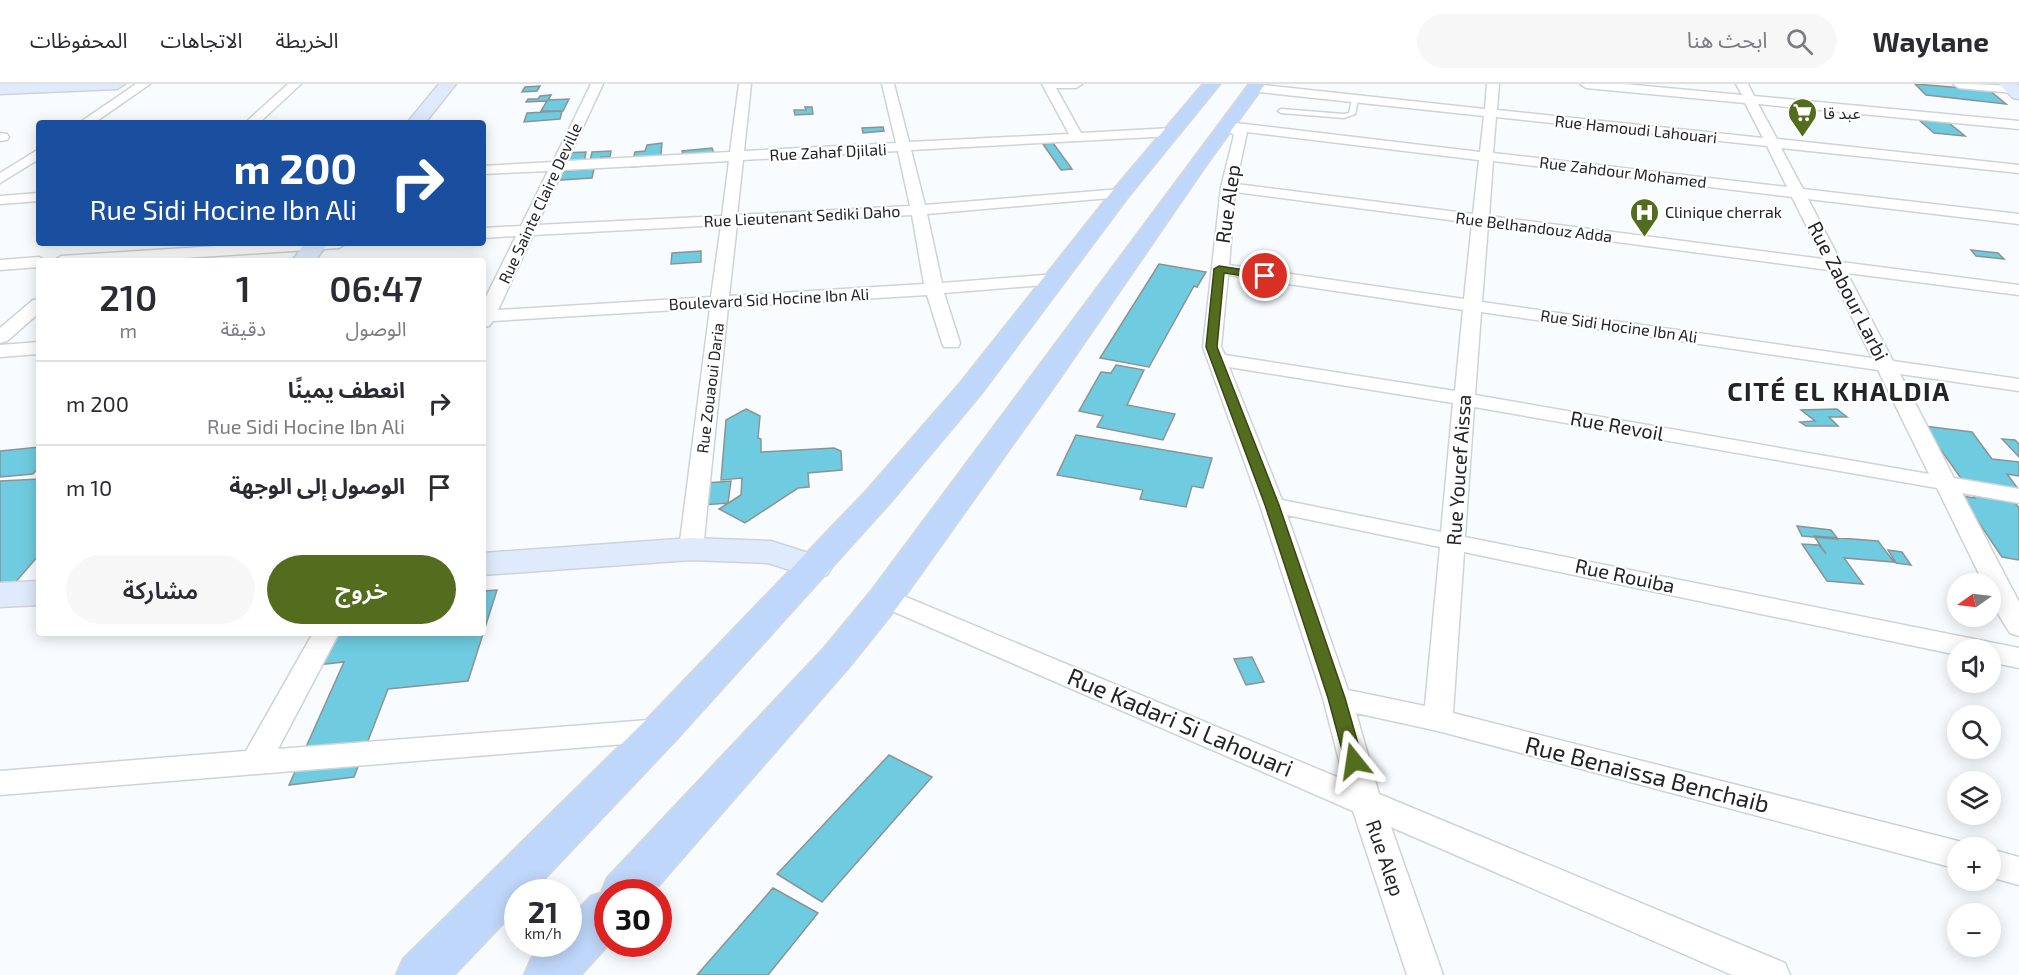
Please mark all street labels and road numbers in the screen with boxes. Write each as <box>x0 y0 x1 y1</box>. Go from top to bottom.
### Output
street label: Rue Hamoudi Lahouari <box>1554 111 1718 146</box>
street label: Rue Sainte Claire Deville <box>494 119 585 286</box>
street label: Rue Zahaf Djilali <box>769 139 887 165</box>
street label: Rue Zahdour Mohamed <box>1538 152 1708 191</box>
street label: Rue Alep <box>1210 163 1244 245</box>
street label: Rue Lieutenant Sediki Daho <box>703 201 901 230</box>
street label: Rue Belhandouz Adda <box>1455 207 1613 246</box>
street label: Rue Zabour Larbi <box>1803 217 1894 364</box>
street label: Boulevard Sid Hocine Ibn Ali <box>668 284 870 313</box>
street label: Rue Sidi Hocine Ibn Ali <box>1539 305 1699 346</box>
street label: Rue Zouaoui Daria <box>692 321 727 454</box>
street label: Rue Youcef Aissa <box>1441 394 1475 546</box>
street label: Rue Revoil <box>1568 405 1666 445</box>
street label: Rue Rouiba <box>1573 553 1677 597</box>
street label: Rue Kadari Si Lahouari <box>1063 661 1298 782</box>
street label: Rue Benaissa Benchaib <box>1522 729 1773 818</box>
street label: Rue Alep <box>1362 816 1410 899</box>

